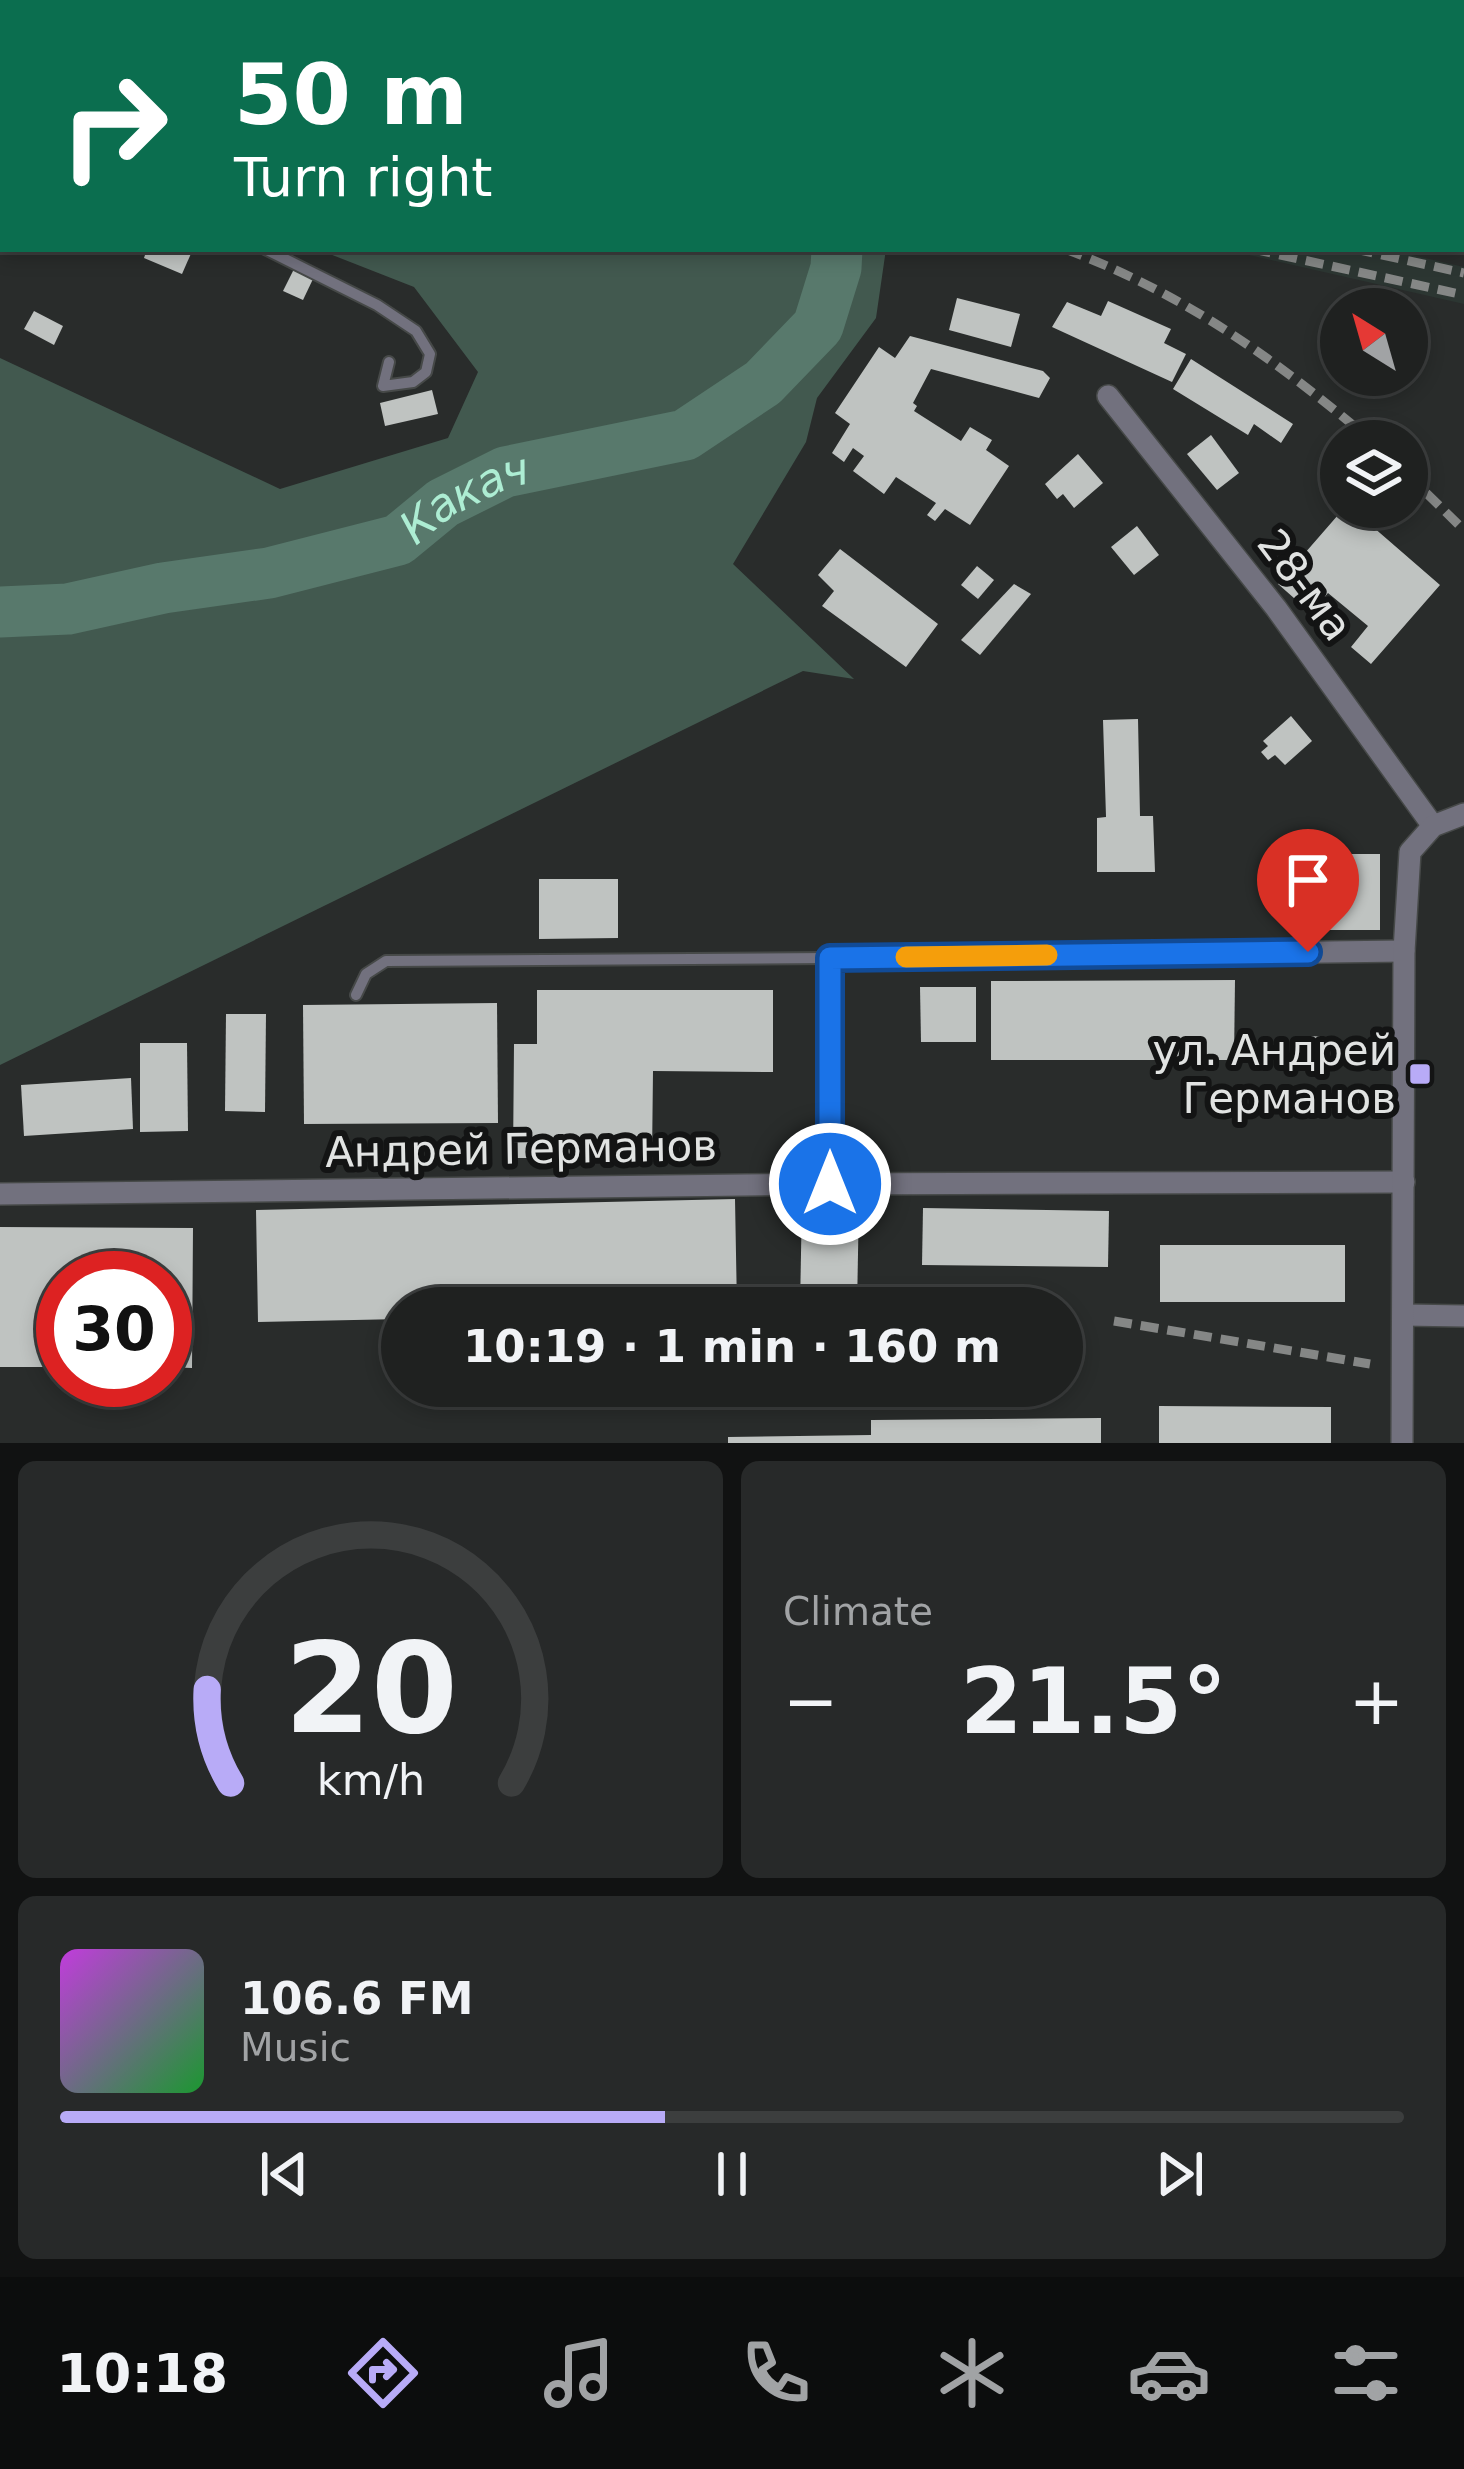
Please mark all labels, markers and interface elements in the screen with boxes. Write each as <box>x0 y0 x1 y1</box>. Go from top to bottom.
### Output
text: 50 m <box>234 46 468 144</box>
icon: right <box>36 48 192 204</box>
text: Turn right <box>234 146 493 209</box>
north arrow <box>1320 288 1428 396</box>
map controls <box>1320 288 1428 528</box>
button: layers <box>1320 420 1428 528</box>
water label: Какач <box>389 441 533 554</box>
street label: 28-ма <box>1248 520 1362 650</box>
pin <box>1257 829 1359 952</box>
icon: arrive <box>1275 847 1341 913</box>
place label: ул. Андрей Германов <box>1153 1026 1396 1123</box>
marker: ул. Андрей Германов <box>1407 1061 1433 1087</box>
street label: Андрей Германов <box>325 1121 717 1177</box>
position arrow <box>767 1121 893 1247</box>
speed limit sign: 30 <box>36 1251 192 1407</box>
text: 10:19 · 1 min · 160 m <box>463 1320 1001 1373</box>
text: Climate <box>783 1589 933 1634</box>
text: 20 <box>284 1616 457 1761</box>
text: 21.5° <box>960 1649 1227 1754</box>
text: − <box>783 1663 838 1740</box>
text: + <box>1349 1663 1404 1740</box>
text: km/h <box>316 1754 425 1804</box>
text: 106.6 FM <box>240 1972 474 2025</box>
text: Music <box>240 2025 351 2070</box>
icon: previous <box>251 2141 317 2207</box>
icon: pause <box>699 2141 765 2207</box>
icon: next <box>1147 2141 1213 2207</box>
icon: directions <box>341 2331 425 2415</box>
icon: music <box>537 2331 621 2415</box>
icon: phone <box>734 2331 818 2415</box>
icon: climate <box>930 2331 1014 2415</box>
icon: car <box>1127 2331 1211 2415</box>
icon: filters <box>1324 2331 1408 2415</box>
text: 10:18 <box>56 2342 228 2405</box>

